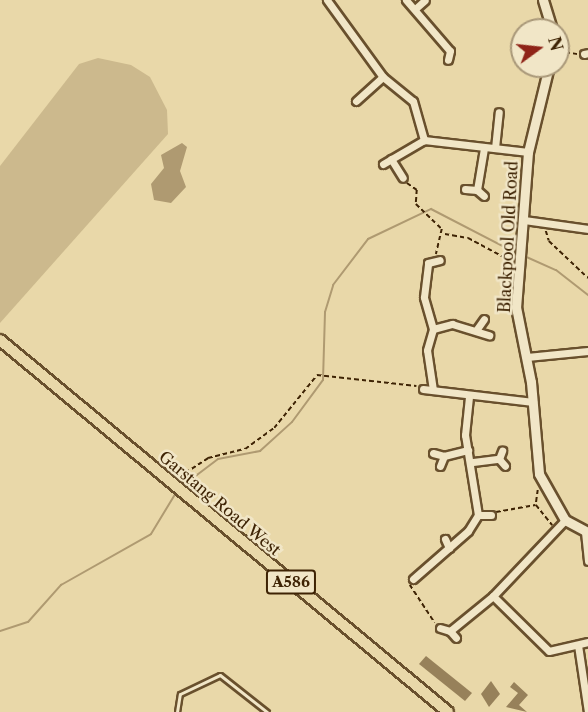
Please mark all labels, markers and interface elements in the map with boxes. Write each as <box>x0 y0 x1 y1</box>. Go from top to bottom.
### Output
north arrow <box>510 18 570 78</box>
text: N <box>544 35 567 53</box>
street label: Blackpool Old Road <box>494 161 522 313</box>
street label: Garstang Road West <box>155 446 285 560</box>
road number: A586 <box>266 570 316 594</box>

